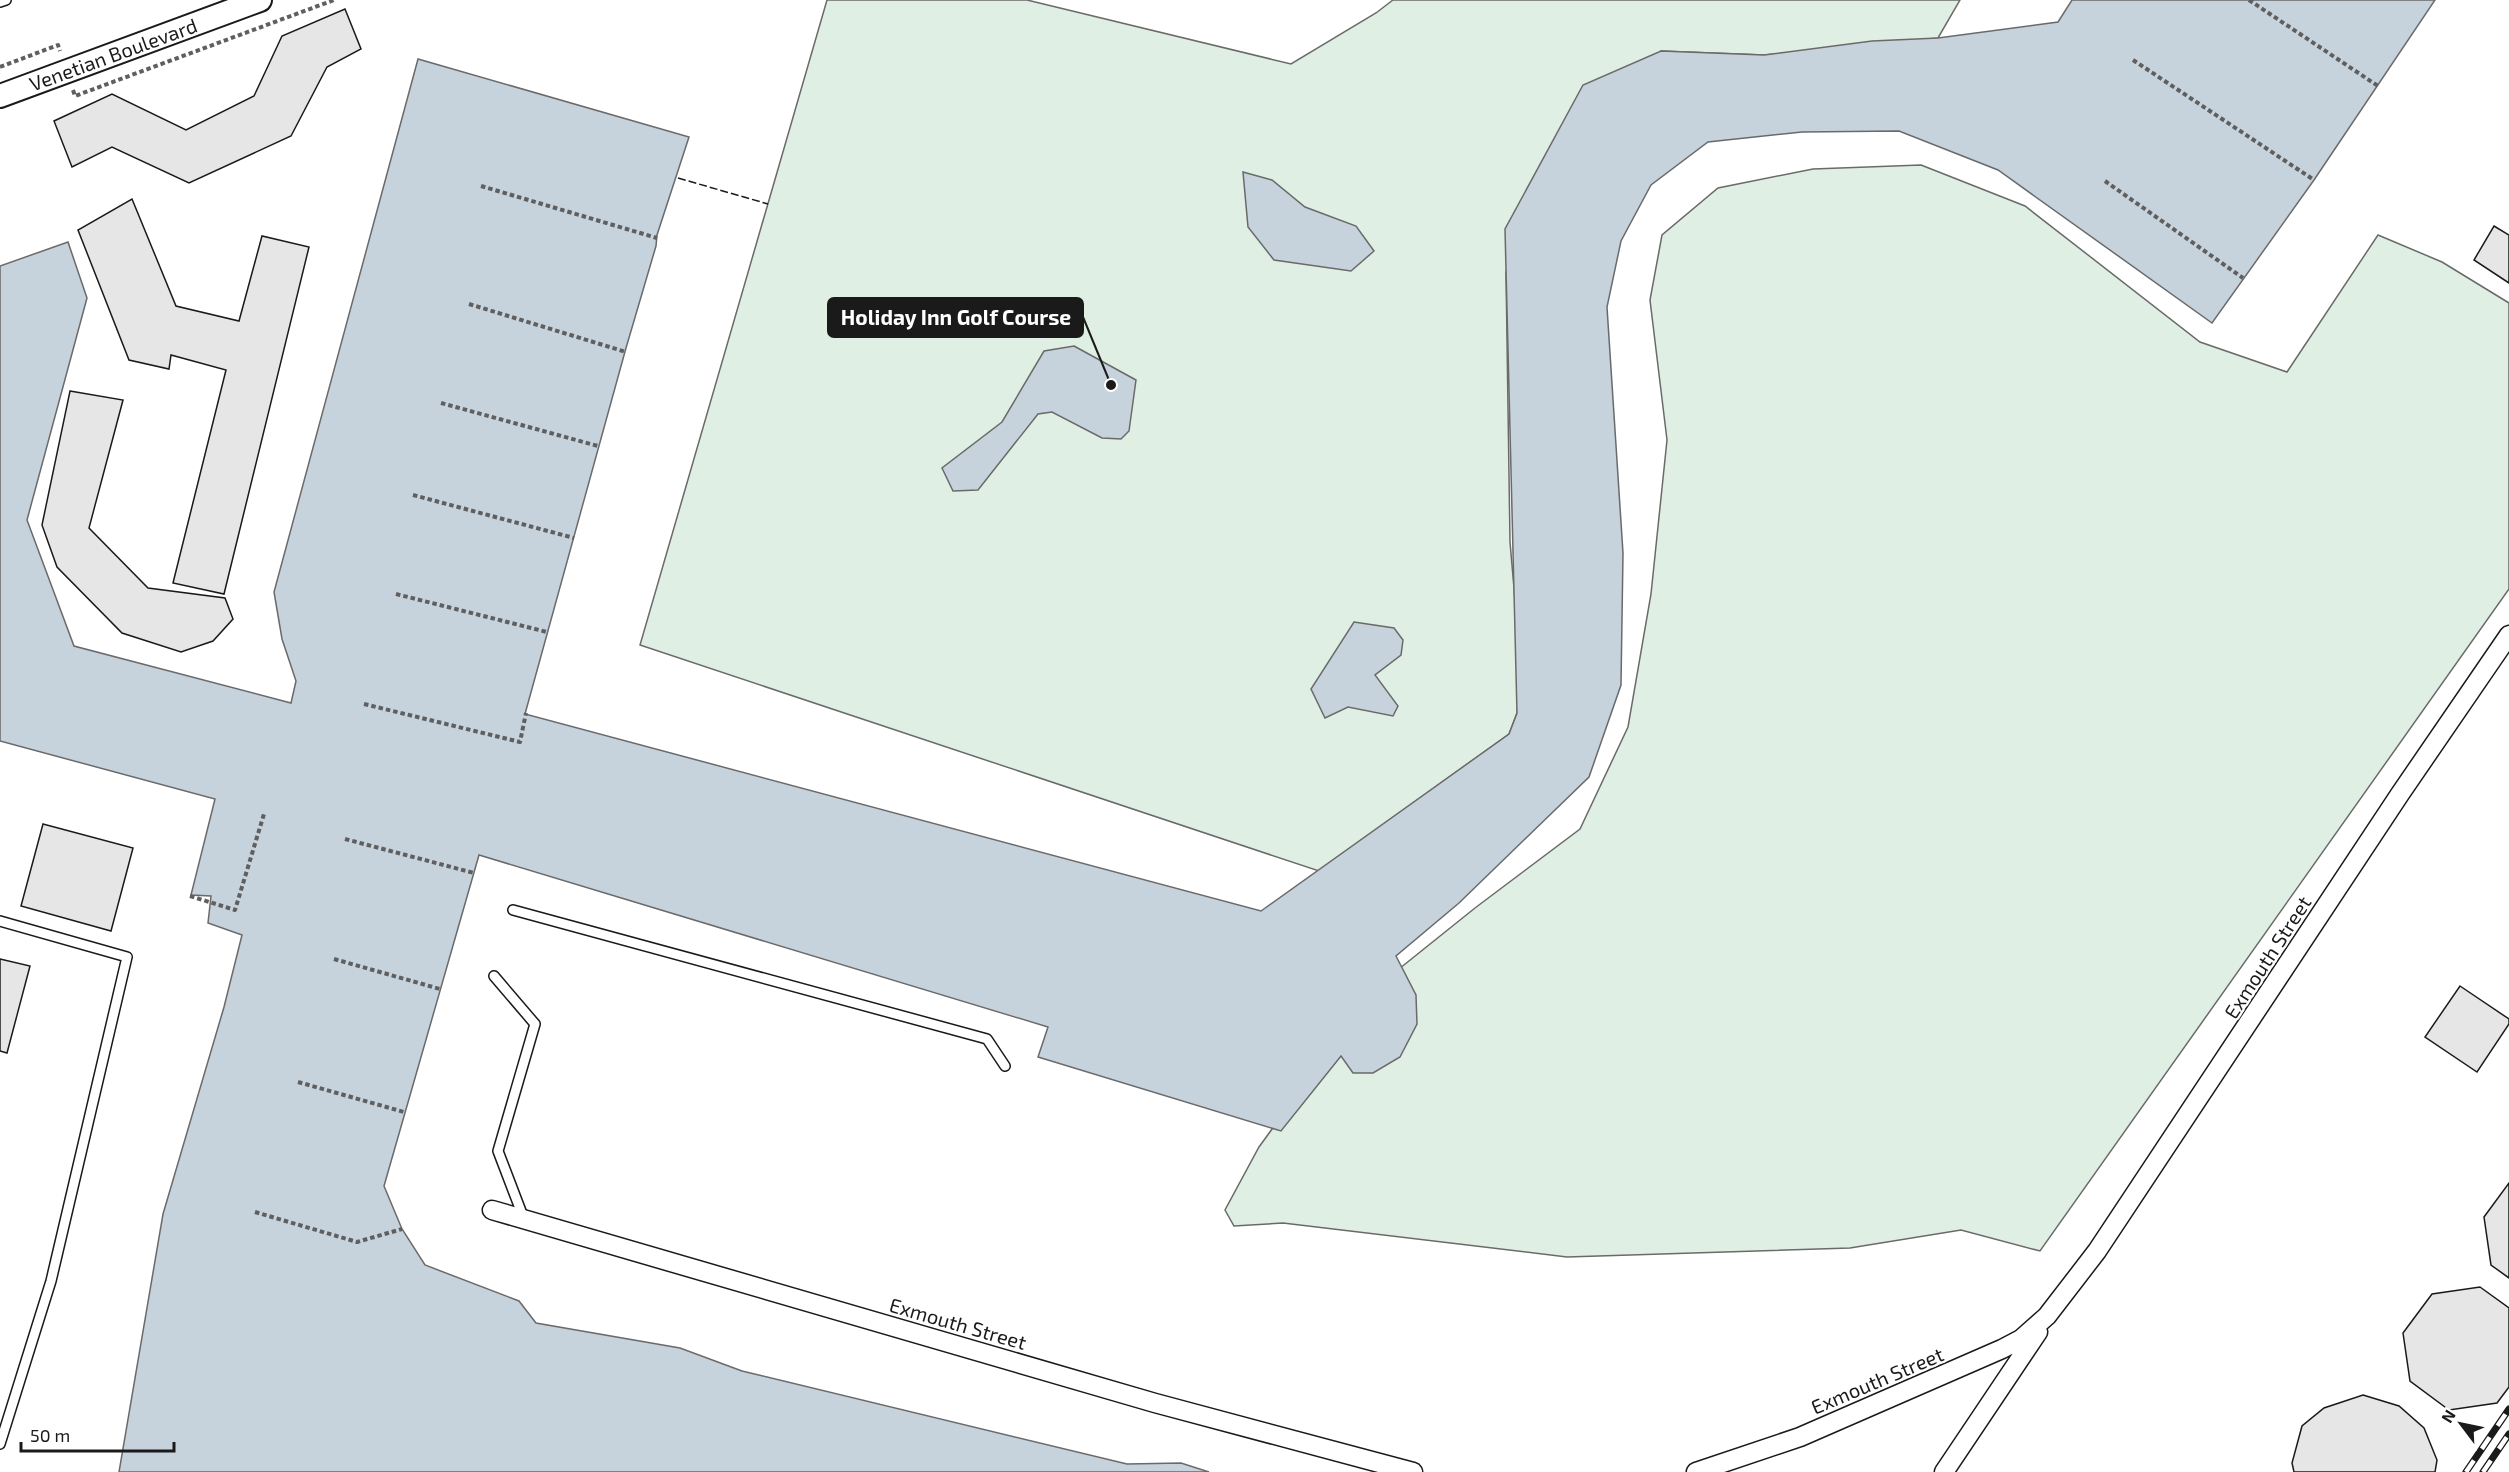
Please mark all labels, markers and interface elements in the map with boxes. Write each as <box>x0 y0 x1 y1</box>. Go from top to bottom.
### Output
street label: Venetian Boulevard <box>26 13 200 95</box>
callout: Holiday Inn Golf Course <box>828 298 1083 337</box>
text: Holiday Inn Golf Course <box>841 304 1071 330</box>
street label: Exmouth Street <box>2218 891 2316 1023</box>
street label: Exmouth Street <box>887 1292 1030 1354</box>
street label: Exmouth Street <box>1807 1341 1947 1419</box>
north arrow <box>2431 1394 2491 1454</box>
text: N <box>2437 1406 2459 1426</box>
scale bar <box>21 1415 174 1453</box>
text: 50 m <box>30 1424 70 1446</box>

